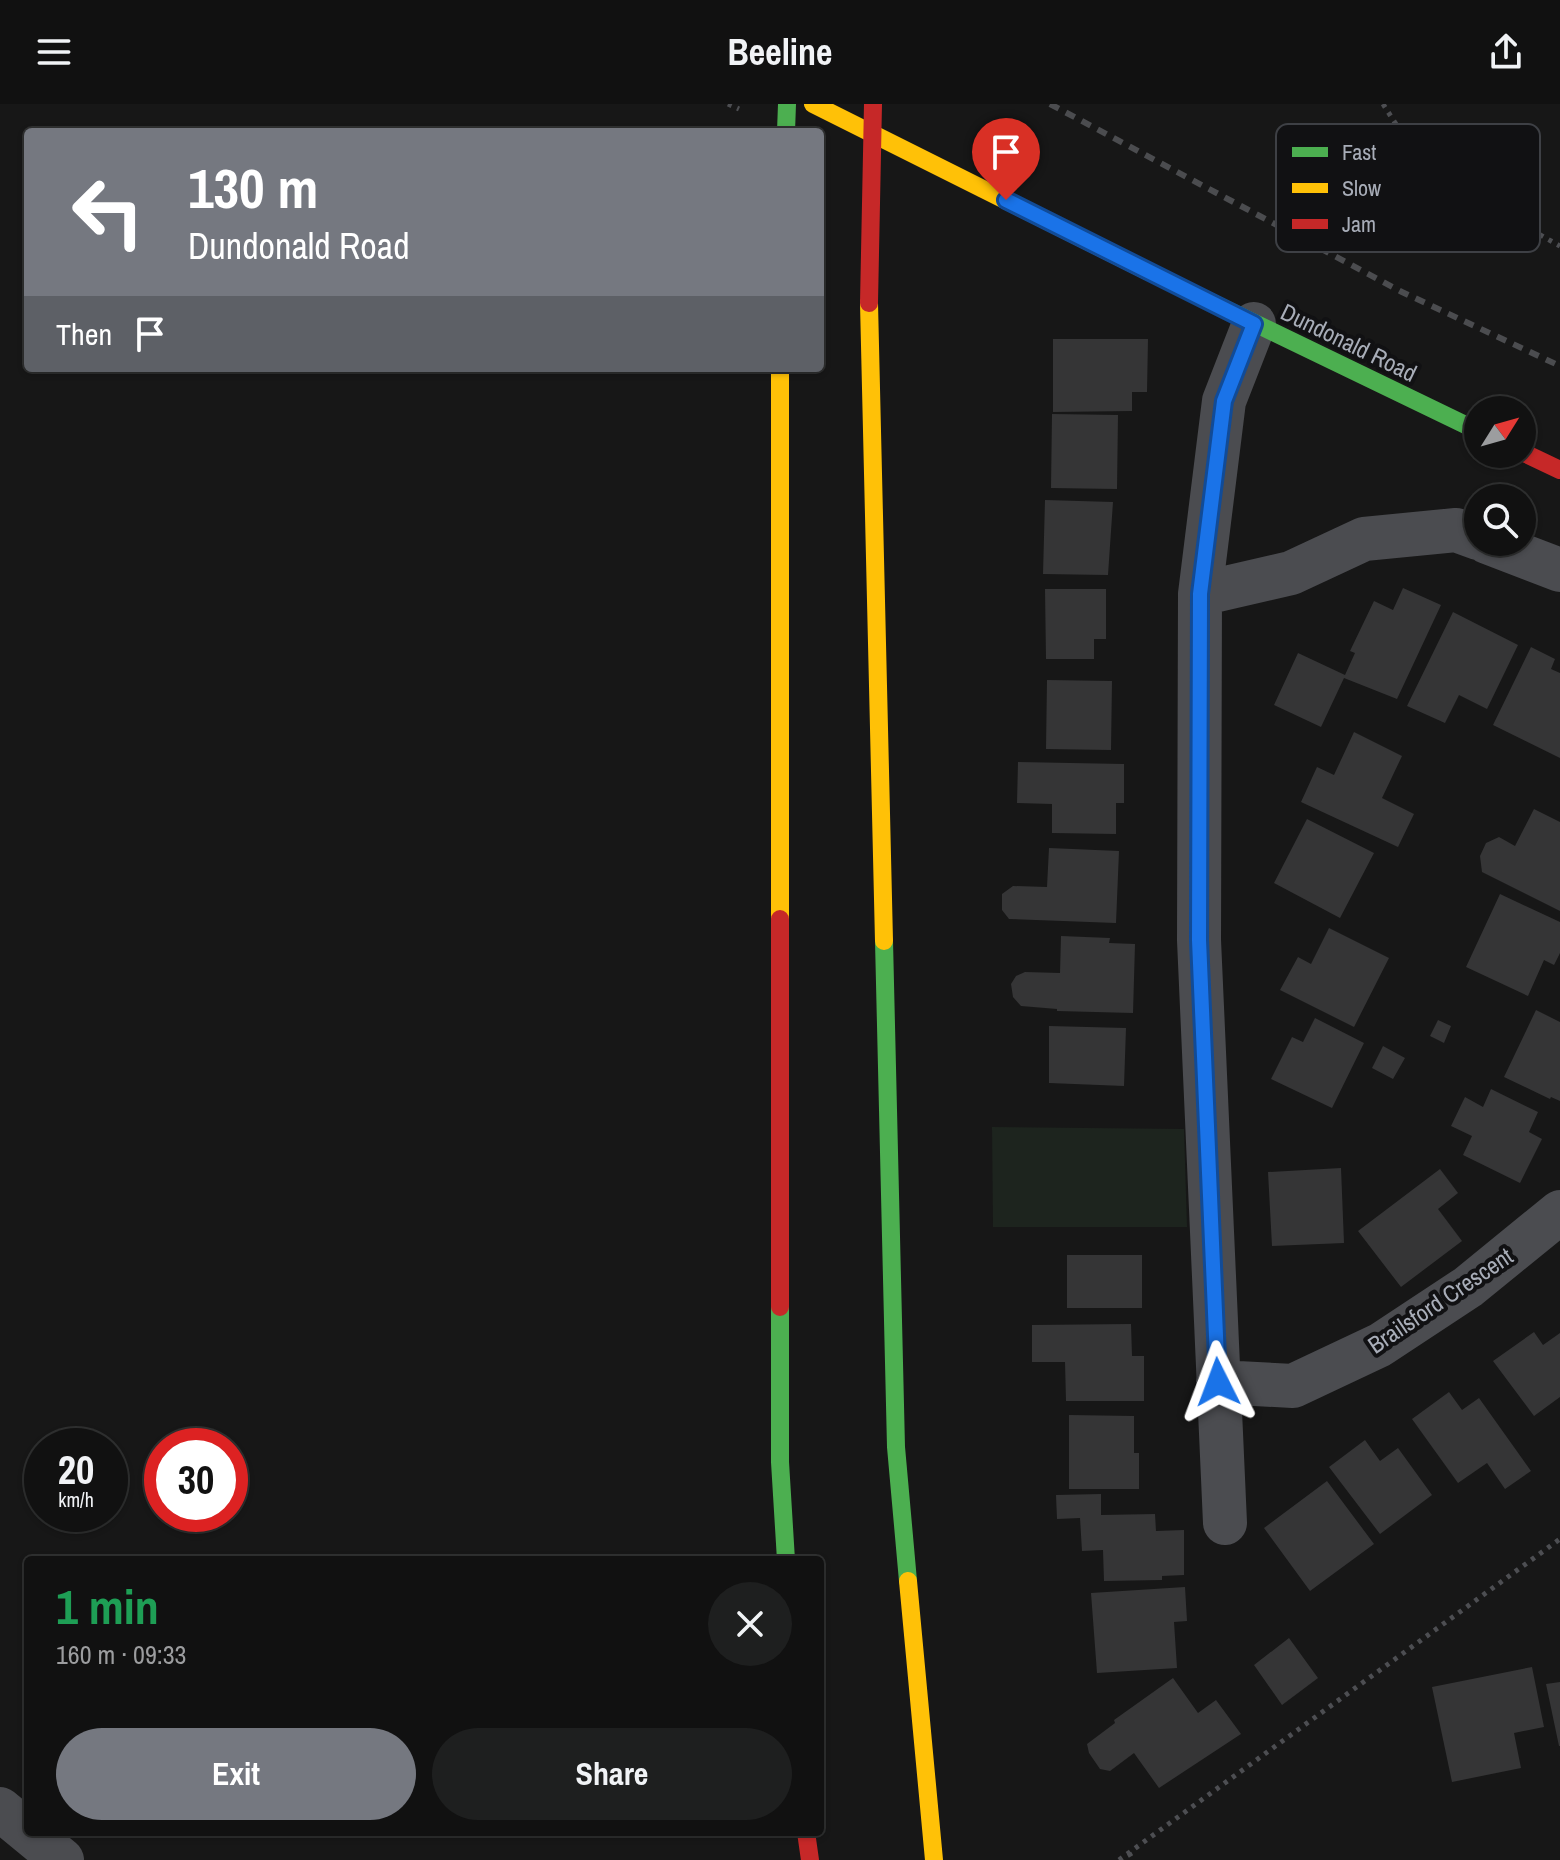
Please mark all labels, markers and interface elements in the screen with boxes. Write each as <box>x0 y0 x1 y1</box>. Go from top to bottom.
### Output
text: Beeline <box>727 28 833 76</box>
icon: menu <box>32 30 76 74</box>
icon: share <box>1484 30 1528 74</box>
pin <box>972 118 1040 200</box>
legend <box>1276 124 1540 252</box>
icon: arrive <box>984 130 1028 174</box>
text: Fast <box>1342 137 1376 167</box>
text: 130 m <box>188 150 318 225</box>
icon: left <box>56 160 160 264</box>
text: Slow <box>1342 173 1381 203</box>
text: Jam <box>1342 209 1376 239</box>
text: Dundonald Road <box>188 222 410 270</box>
street label: Dundonald Road <box>1276 295 1422 389</box>
icon: arrive <box>128 312 172 356</box>
text: Then <box>56 314 112 354</box>
north arrow <box>1464 396 1536 468</box>
map controls <box>1464 396 1536 556</box>
button: search <box>1464 484 1536 556</box>
street label: Brailsford Crescent <box>1361 1239 1519 1360</box>
position arrow <box>1176 1340 1260 1424</box>
speed limit sign: 30 <box>144 1428 248 1532</box>
text: 20 <box>58 1443 94 1496</box>
text: km/h <box>58 1486 94 1513</box>
text: 1 min <box>56 1574 159 1639</box>
button: close <box>708 1582 792 1666</box>
text: 160 m · 09:33 <box>56 1637 186 1672</box>
button: Exit <box>56 1728 416 1820</box>
button: Share <box>432 1728 792 1820</box>

